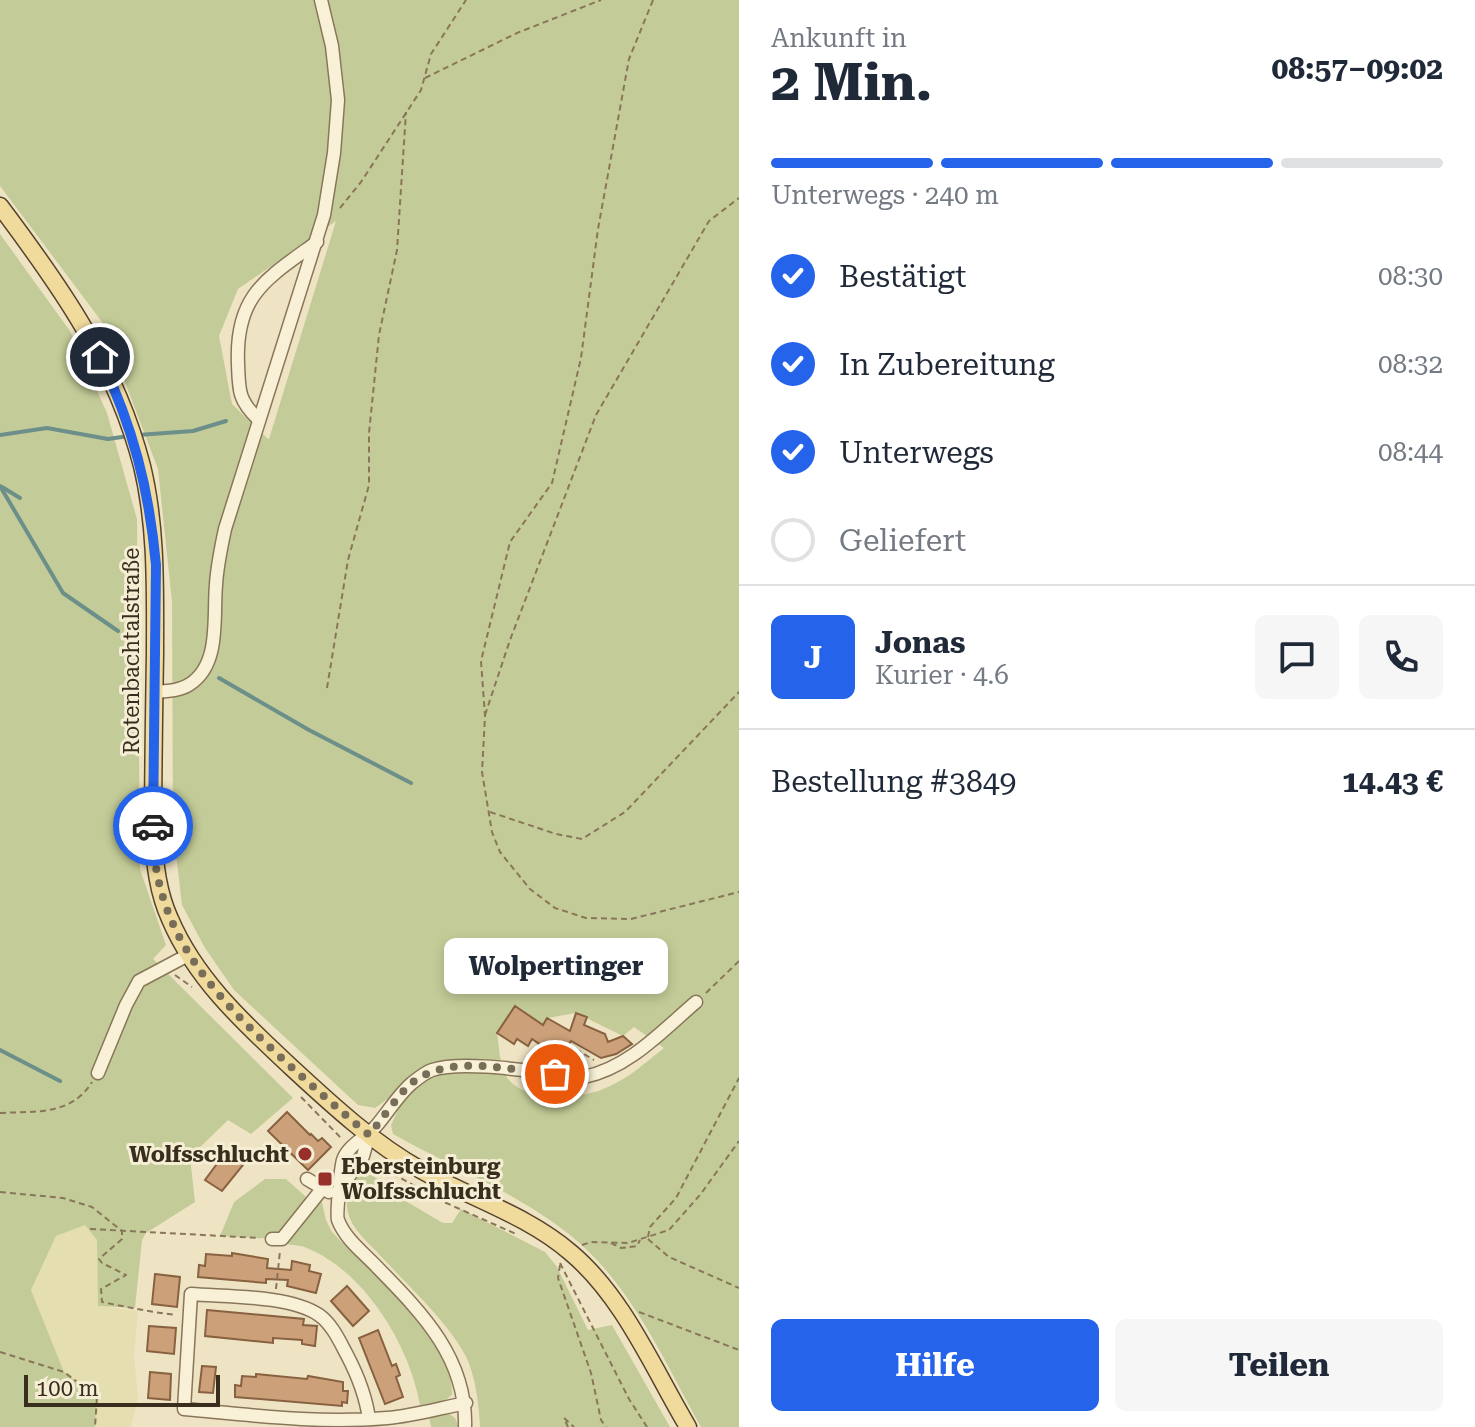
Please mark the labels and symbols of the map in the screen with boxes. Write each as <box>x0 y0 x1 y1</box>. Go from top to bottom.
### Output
pin <box>66 323 134 391</box>
street label: Rotenbachtalstraße <box>119 548 144 754</box>
courier <box>113 786 193 866</box>
callout: Wolpertinger <box>443 938 667 994</box>
pin <box>521 1040 589 1108</box>
place label: Wolfsschlucht <box>129 1142 289 1167</box>
marker: Wolfsschlucht <box>296 1145 314 1163</box>
place label: Ebersteinburg Wolfsschlucht <box>341 1154 501 1204</box>
marker: Ebersteinburg Wolfsschlucht <box>316 1170 334 1188</box>
scale bar <box>24 1371 220 1407</box>

